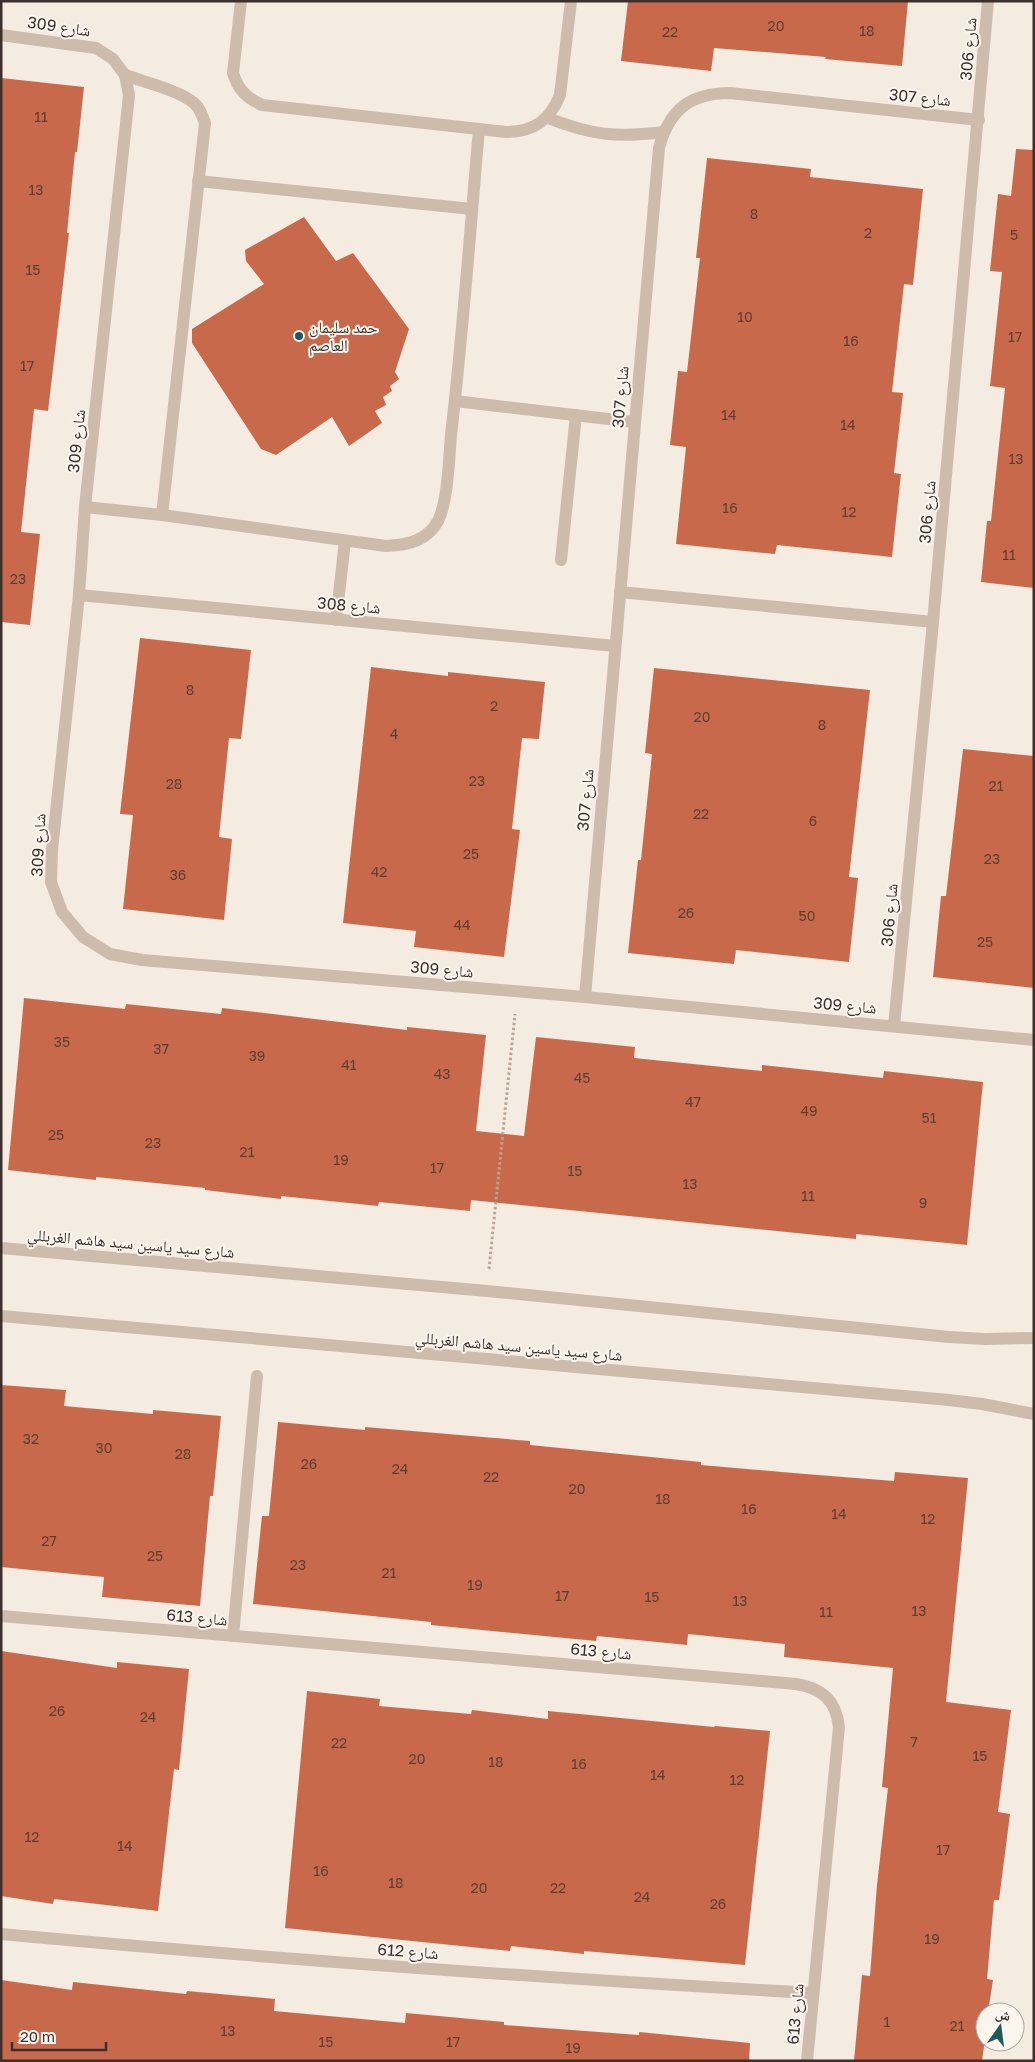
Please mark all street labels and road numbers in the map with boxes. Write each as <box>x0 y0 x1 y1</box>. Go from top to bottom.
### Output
street label: شارع 309 <box>26 12 92 41</box>
street label: شارع 306 <box>955 17 982 82</box>
street label: شارع 307 <box>888 84 952 111</box>
street label: شارع 307 <box>607 365 634 429</box>
street label: شارع 309 <box>63 408 90 474</box>
street label: شارع 306 <box>914 480 941 545</box>
street label: شارع 308 <box>316 592 381 619</box>
street label: شارع 307 <box>572 768 599 832</box>
street label: شارع 309 <box>26 813 51 877</box>
street label: شارع 306 <box>876 883 903 948</box>
street label: شارع 309 <box>409 956 474 983</box>
street label: شارع 309 <box>812 992 877 1019</box>
street label: شارع سيد ياسين سيد هاشم الغربللي <box>26 1224 235 1265</box>
street label: شارع سيد ياسين سيد هاشم الغربللي <box>414 1327 623 1368</box>
street label: شارع 613 <box>166 1604 228 1631</box>
street label: شارع 613 <box>570 1638 632 1665</box>
street label: شارع 612 <box>377 1939 439 1964</box>
street label: شارع 613 <box>782 1983 809 2045</box>

